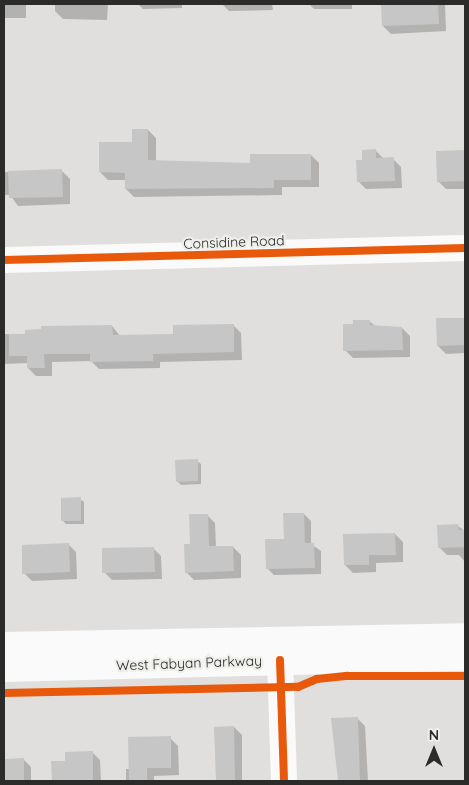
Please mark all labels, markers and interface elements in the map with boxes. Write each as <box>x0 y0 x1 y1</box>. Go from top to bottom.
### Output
street label: Considine Road <box>183 232 285 252</box>
street label: West Fabyan Parkway <box>116 652 262 674</box>
north arrow <box>409 725 459 775</box>
text: N <box>429 726 439 744</box>

